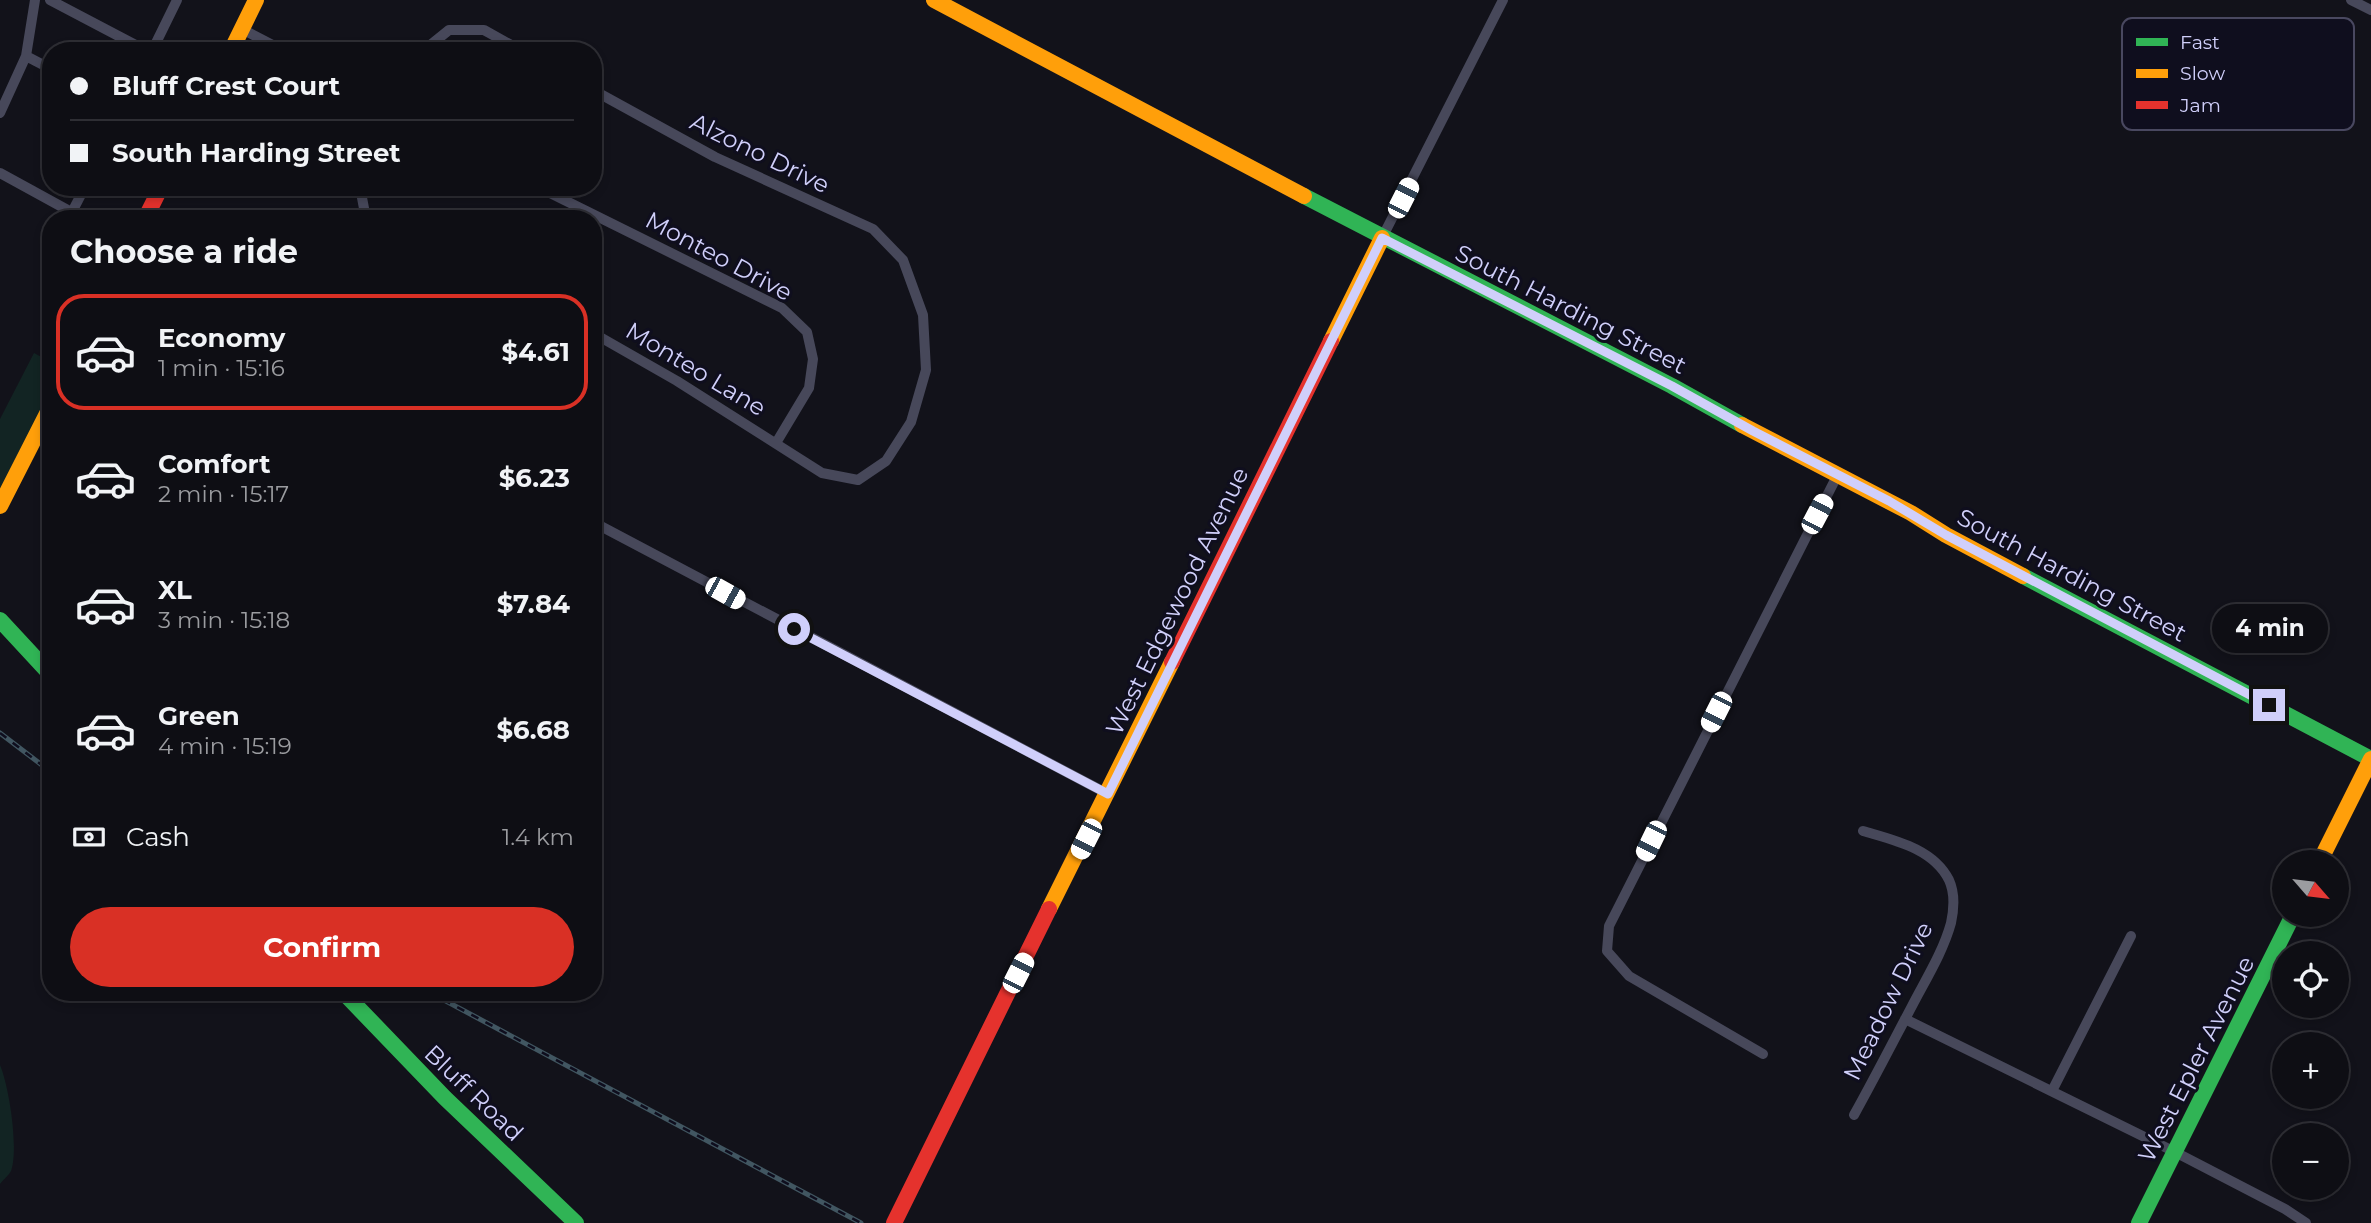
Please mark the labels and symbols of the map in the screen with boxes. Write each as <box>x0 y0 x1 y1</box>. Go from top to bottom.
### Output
legend <box>2122 18 2354 130</box>
text: Fast <box>2180 31 2220 54</box>
text: Slow <box>2180 62 2225 85</box>
text: Jam <box>2179 94 2221 117</box>
street label: Alzono Drive <box>686 107 834 199</box>
car <box>1385 175 1422 221</box>
street label: Monteo Drive <box>641 205 797 307</box>
street label: South Harding Street <box>1451 238 1692 380</box>
street label: Monteo Lane <box>621 316 771 422</box>
street label: West Edgewood Avenue <box>1099 462 1255 740</box>
car <box>1798 491 1837 537</box>
street label: South Harding Street <box>1952 502 2192 648</box>
car <box>702 574 749 612</box>
callout: 4 min <box>2211 604 2327 652</box>
route start <box>778 613 810 645</box>
car <box>1698 689 1735 735</box>
route end <box>2253 689 2285 721</box>
car <box>1068 816 1105 862</box>
car <box>1633 818 1670 864</box>
north arrow <box>2272 850 2348 928</box>
street label: Meadow Drive <box>1837 917 1939 1085</box>
car <box>1000 950 1037 996</box>
street label: West Epler Avenue <box>2131 951 2261 1167</box>
street label: Bluff Road <box>419 1039 529 1147</box>

